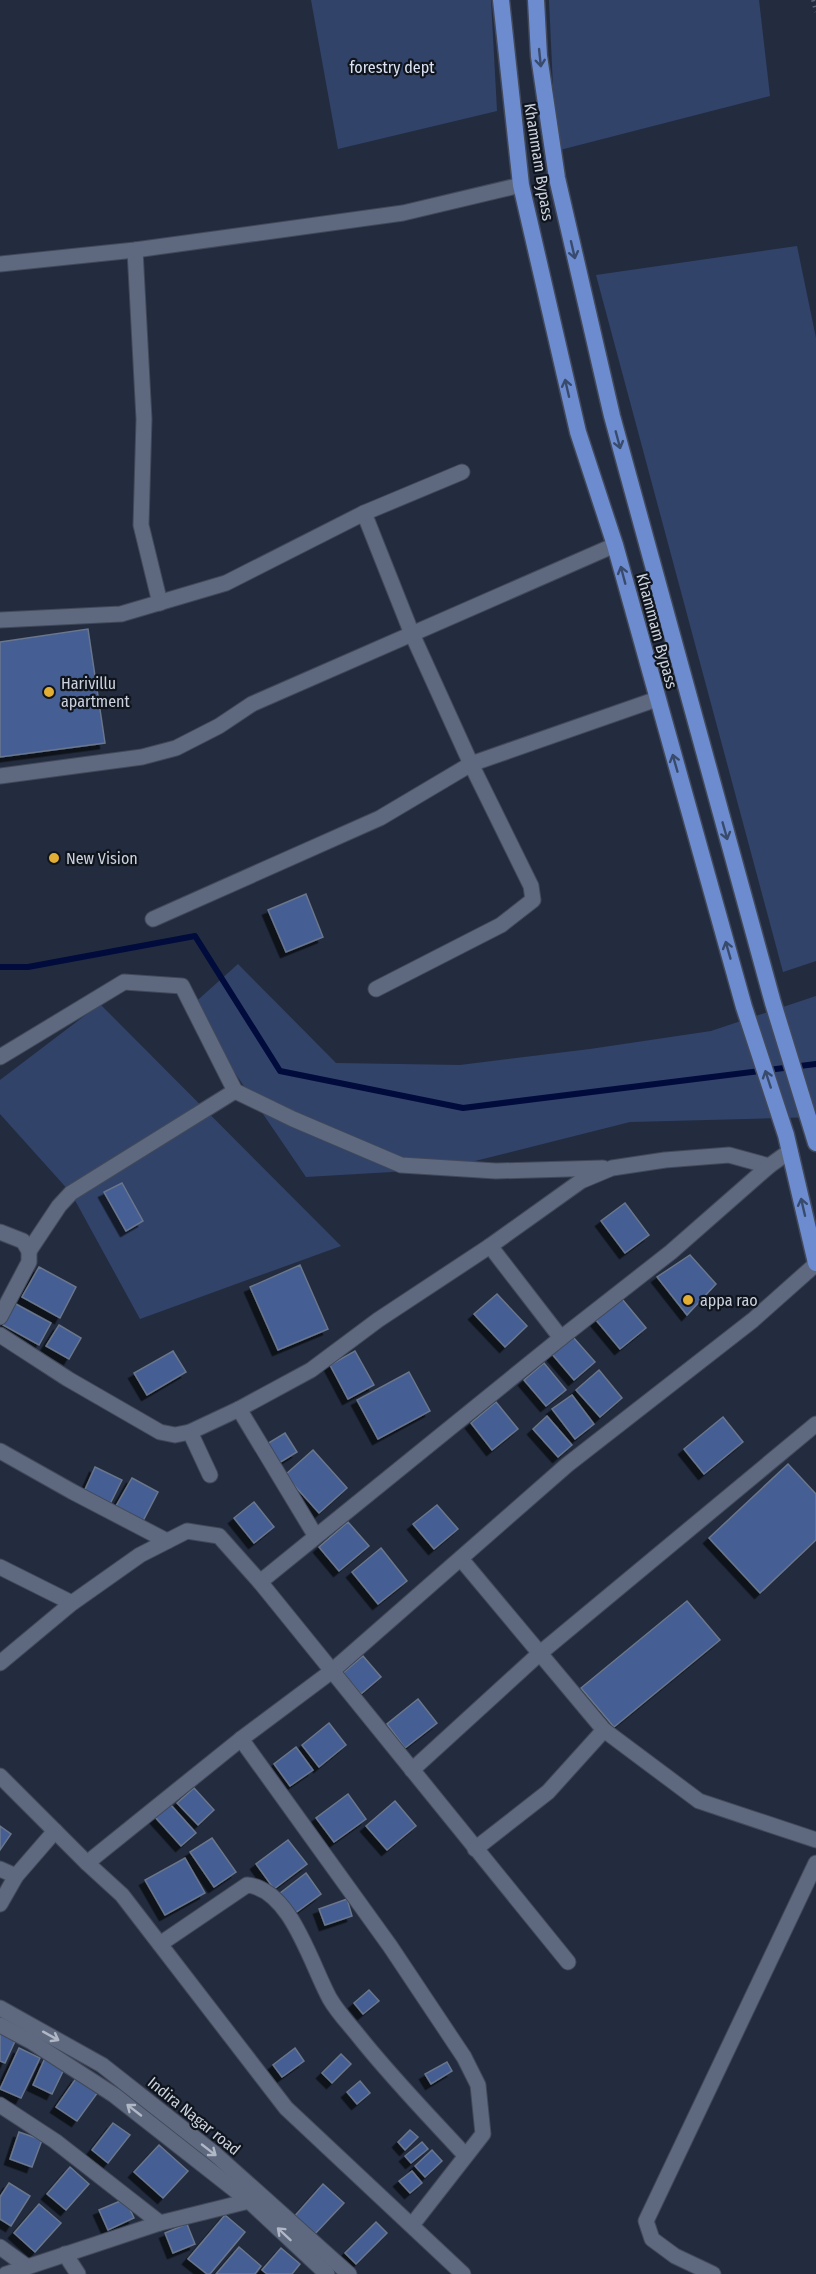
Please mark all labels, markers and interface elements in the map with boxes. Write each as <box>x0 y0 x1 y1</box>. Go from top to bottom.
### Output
one-way arrow <box>535 48 546 68</box>
park label: forestry dept <box>350 58 435 77</box>
street label: Khammam Bypass <box>520 102 558 222</box>
one-way arrow <box>568 241 580 260</box>
one-way arrow <box>561 379 572 398</box>
one-way arrow <box>613 430 625 449</box>
one-way arrow <box>617 566 628 585</box>
street label: Khammam Bypass <box>632 571 682 691</box>
place label: Harivillu apartment <box>61 674 131 711</box>
marker: Harivillu apartment <box>42 685 56 699</box>
one-way arrow <box>669 754 680 773</box>
one-way arrow <box>720 821 731 840</box>
place label: New Vision <box>66 849 138 868</box>
marker: New Vision <box>47 851 61 865</box>
one-way arrow <box>722 941 733 960</box>
one-way arrow <box>762 1070 773 1089</box>
one-way arrow <box>797 1198 808 1217</box>
place label: appa rao <box>700 1291 758 1310</box>
marker: appa rao <box>681 1293 695 1307</box>
one-way arrow <box>42 2031 60 2042</box>
street label: Indira Nagar road <box>144 2073 244 2159</box>
one-way arrow <box>126 2104 142 2117</box>
one-way arrow <box>201 2143 217 2156</box>
one-way arrow <box>277 2227 292 2241</box>

